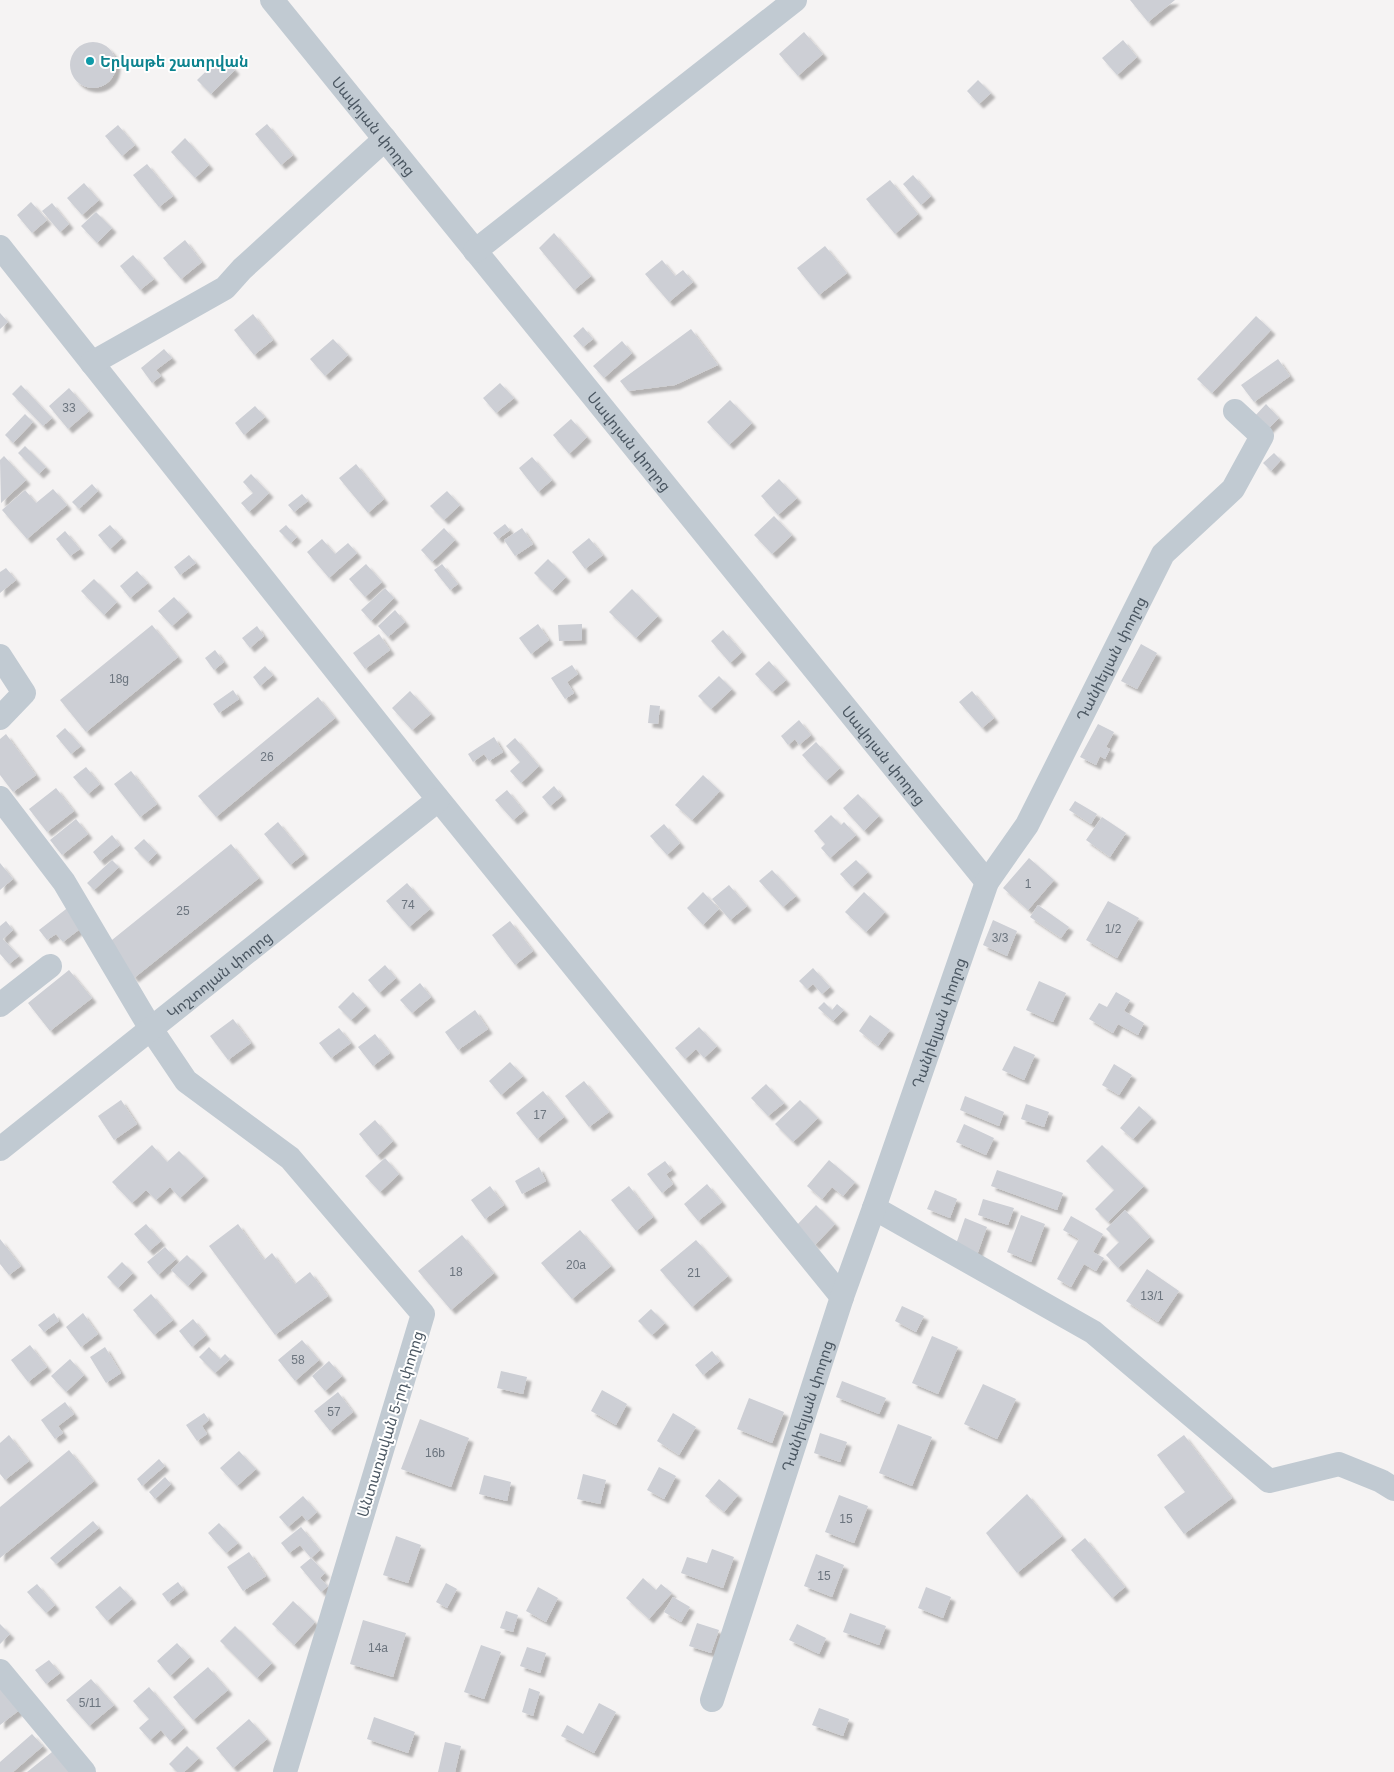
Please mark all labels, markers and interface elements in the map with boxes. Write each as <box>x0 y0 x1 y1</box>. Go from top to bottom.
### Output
place label: Երկաթե շատրվան <box>100 53 249 71</box>
marker: Երկաթե շատրվան <box>84 55 96 67</box>
street label: Սավոյան փողոց <box>329 73 419 180</box>
street label: Սավոյան փողոց <box>584 388 675 495</box>
house number: 33 <box>62 401 76 415</box>
street label: Դանիելյան փողոց <box>1072 593 1150 724</box>
house number: 18g <box>109 672 129 686</box>
street label: Սավոյան փողոց <box>839 702 929 809</box>
house number: 26 <box>260 750 274 764</box>
house number: 1 <box>1025 877 1032 891</box>
house number: 74 <box>401 898 415 912</box>
house number: 25 <box>176 904 190 918</box>
house number: 1/2 <box>1105 922 1122 936</box>
street label: Կոշտոյան փողոց <box>163 928 275 1021</box>
house number: 3/3 <box>992 931 1009 945</box>
street label: Դանիելյան փողոց <box>908 955 970 1090</box>
house number: 17 <box>533 1108 547 1122</box>
house number: 20a <box>566 1258 586 1272</box>
house number: 18 <box>449 1265 463 1279</box>
house number: 21 <box>687 1266 701 1280</box>
house number: 13/1 <box>1140 1289 1164 1303</box>
street label: Անտառավան 5-րդ փողոց <box>354 1329 427 1519</box>
street label: Դանիելյան փողոց <box>778 1338 837 1474</box>
house number: 58 <box>291 1353 305 1367</box>
house number: 57 <box>327 1405 341 1419</box>
house number: 16b <box>425 1446 445 1460</box>
house number: 15 <box>839 1512 853 1526</box>
house number: 15 <box>817 1569 831 1583</box>
house number: 14a <box>368 1641 388 1655</box>
house number: 5/11 <box>79 1696 102 1710</box>

